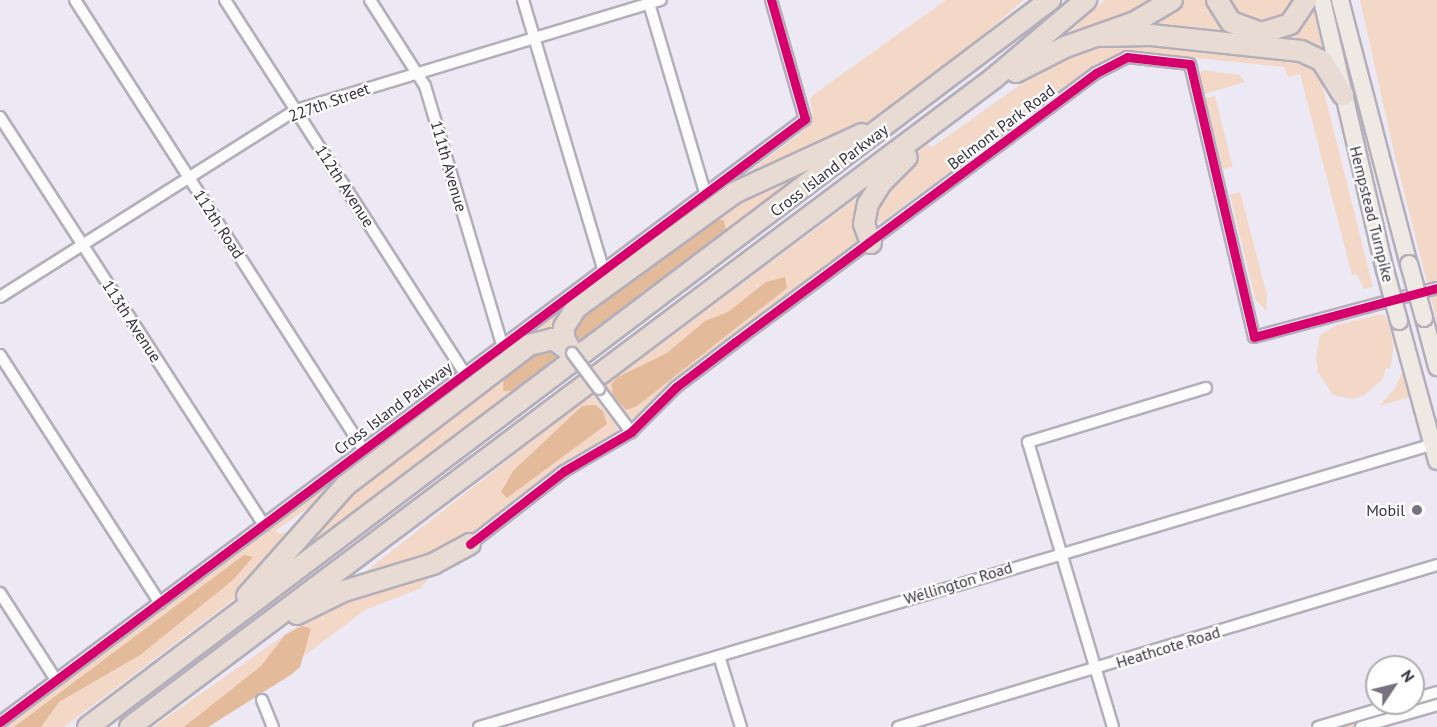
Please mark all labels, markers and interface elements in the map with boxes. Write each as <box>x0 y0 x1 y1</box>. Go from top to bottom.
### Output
street label: 227th Street <box>286 78 372 126</box>
street label: Belmont Park Road <box>943 80 1059 174</box>
street label: 111th Avenue <box>427 118 471 214</box>
street label: Cross Island Parkway <box>766 119 892 221</box>
street label: 112th Avenue <box>311 141 379 231</box>
street label: Hempstead Turnpike <box>1346 144 1398 284</box>
street label: 112th Road <box>190 186 248 262</box>
street label: 113th Avenue <box>98 276 166 366</box>
street label: Cross Island Parkway <box>330 357 456 459</box>
place label: Mobil <box>1366 500 1405 520</box>
marker: Mobil <box>1410 503 1424 517</box>
street label: Wellington Road <box>901 557 1015 609</box>
street label: Heathcote Road <box>1114 622 1222 672</box>
north arrow <box>1365 655 1425 715</box>
text: N <box>1397 666 1419 686</box>

